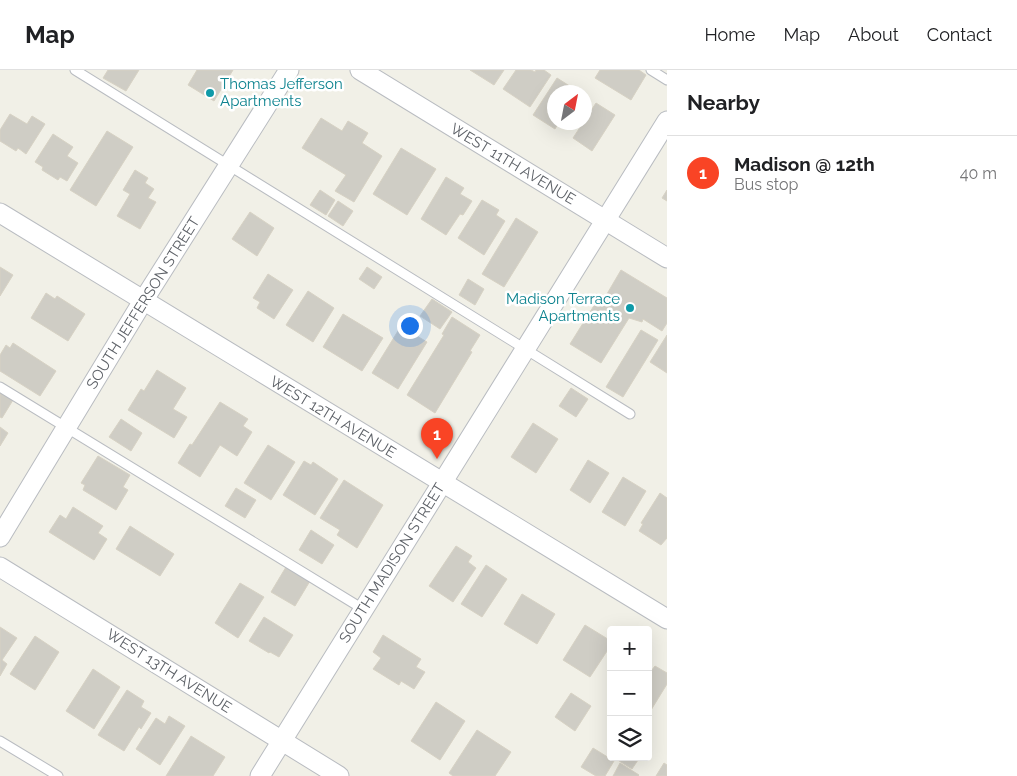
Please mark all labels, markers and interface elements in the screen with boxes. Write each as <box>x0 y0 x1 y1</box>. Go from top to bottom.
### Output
text: Map <box>25 20 75 49</box>
text: Home <box>704 24 755 45</box>
text: Map <box>783 24 820 45</box>
text: About <box>848 24 899 45</box>
text: Contact <box>927 24 992 45</box>
place label: Thomas Jefferson Apartments <box>220 75 343 110</box>
north arrow <box>547 85 592 130</box>
marker: Thomas Jefferson Apartments <box>204 87 216 99</box>
text: Nearby <box>687 90 760 115</box>
street label: WEST 11TH AVENUE <box>447 120 579 208</box>
text: Madison @ 12th <box>734 153 875 175</box>
text: 1 <box>699 164 707 183</box>
text: 40 m <box>960 164 997 183</box>
text: Bus stop <box>734 175 798 194</box>
street label: SOUTH JEFFERSON STREET <box>83 214 203 392</box>
place label: Madison Terrace Apartments <box>506 290 620 325</box>
marker: Madison Terrace Apartments <box>624 302 636 314</box>
your location <box>397 313 423 339</box>
street label: WEST 12TH AVENUE <box>267 372 399 462</box>
pin: 1 <box>421 418 453 459</box>
street label: SOUTH MADISON STREET <box>335 480 449 646</box>
street label: WEST 13TH AVENUE <box>103 625 235 717</box>
map controls <box>607 626 652 761</box>
button: + <box>607 626 652 671</box>
button: − <box>607 671 652 716</box>
button: layers <box>607 716 652 761</box>

